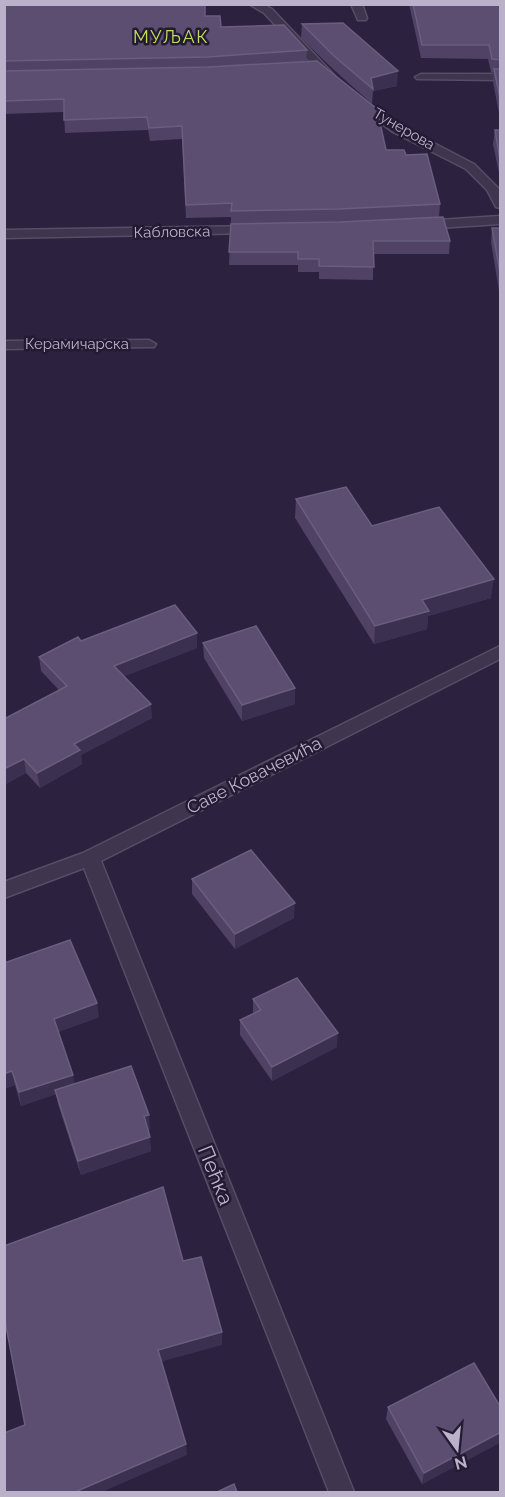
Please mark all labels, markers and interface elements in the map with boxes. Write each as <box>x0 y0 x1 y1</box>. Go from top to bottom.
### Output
district label: МУЉАК <box>133 26 209 47</box>
street label: Тунерова <box>370 104 438 154</box>
street label: Кабловска <box>134 222 210 242</box>
street label: Керамичарска <box>25 335 129 353</box>
street label: Саве Ковачевића <box>183 732 325 818</box>
street label: Пећка <box>193 1142 239 1208</box>
north arrow <box>427 1419 487 1479</box>
text: N <box>452 1452 469 1474</box>

